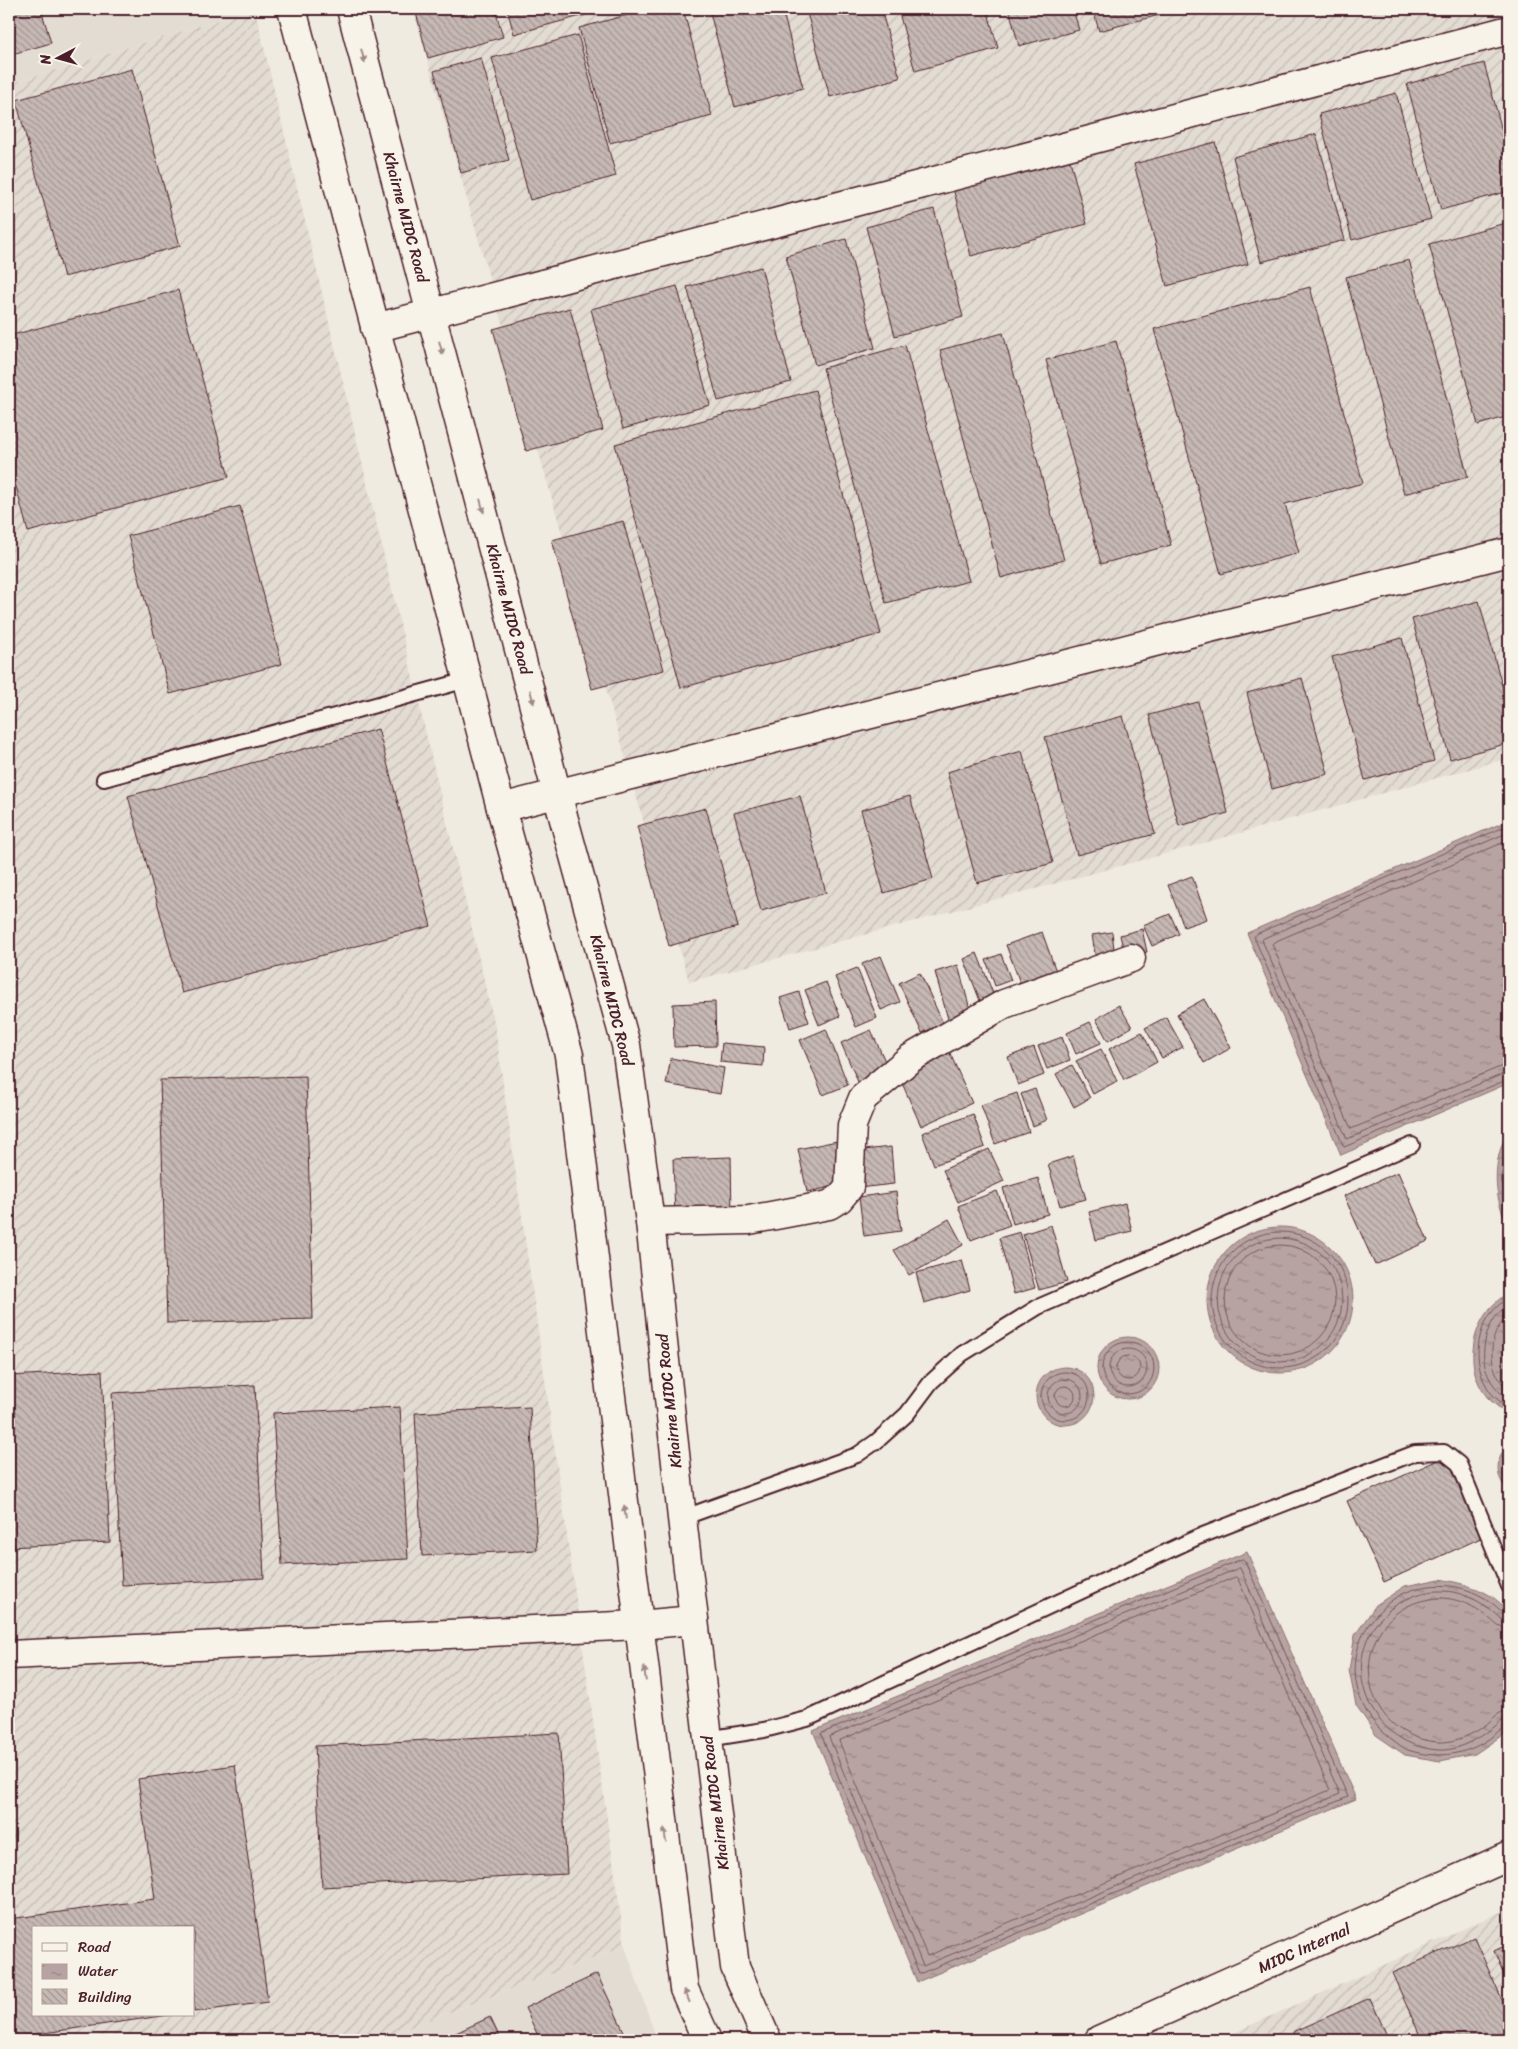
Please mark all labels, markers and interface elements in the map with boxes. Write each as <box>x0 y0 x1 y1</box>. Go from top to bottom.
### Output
north arrow <box>32 32 82 82</box>
one-way arrow <box>360 48 368 63</box>
text: N <box>33 53 59 66</box>
street label: Khairne MIDC Road <box>375 148 438 287</box>
one-way arrow <box>437 341 445 356</box>
one-way arrow <box>478 498 486 513</box>
street label: Khairne MIDC Road <box>478 540 541 679</box>
one-way arrow <box>528 689 536 704</box>
street label: Khairne MIDC Road <box>582 931 643 1070</box>
street label: Khairne MIDC Road <box>647 1331 690 1469</box>
one-way arrow <box>621 1504 629 1520</box>
one-way arrow <box>641 1665 649 1681</box>
street label: Khairne MIDC Road <box>692 1733 738 1872</box>
one-way arrow <box>661 1827 669 1843</box>
street label: MIDC Internal <box>1253 1914 1356 1981</box>
legend <box>32 1926 195 2016</box>
text: Road <box>78 1934 111 1960</box>
text: Water <box>78 1958 118 1984</box>
text: Building <box>78 1984 132 2010</box>
one-way arrow <box>683 1988 691 2003</box>

